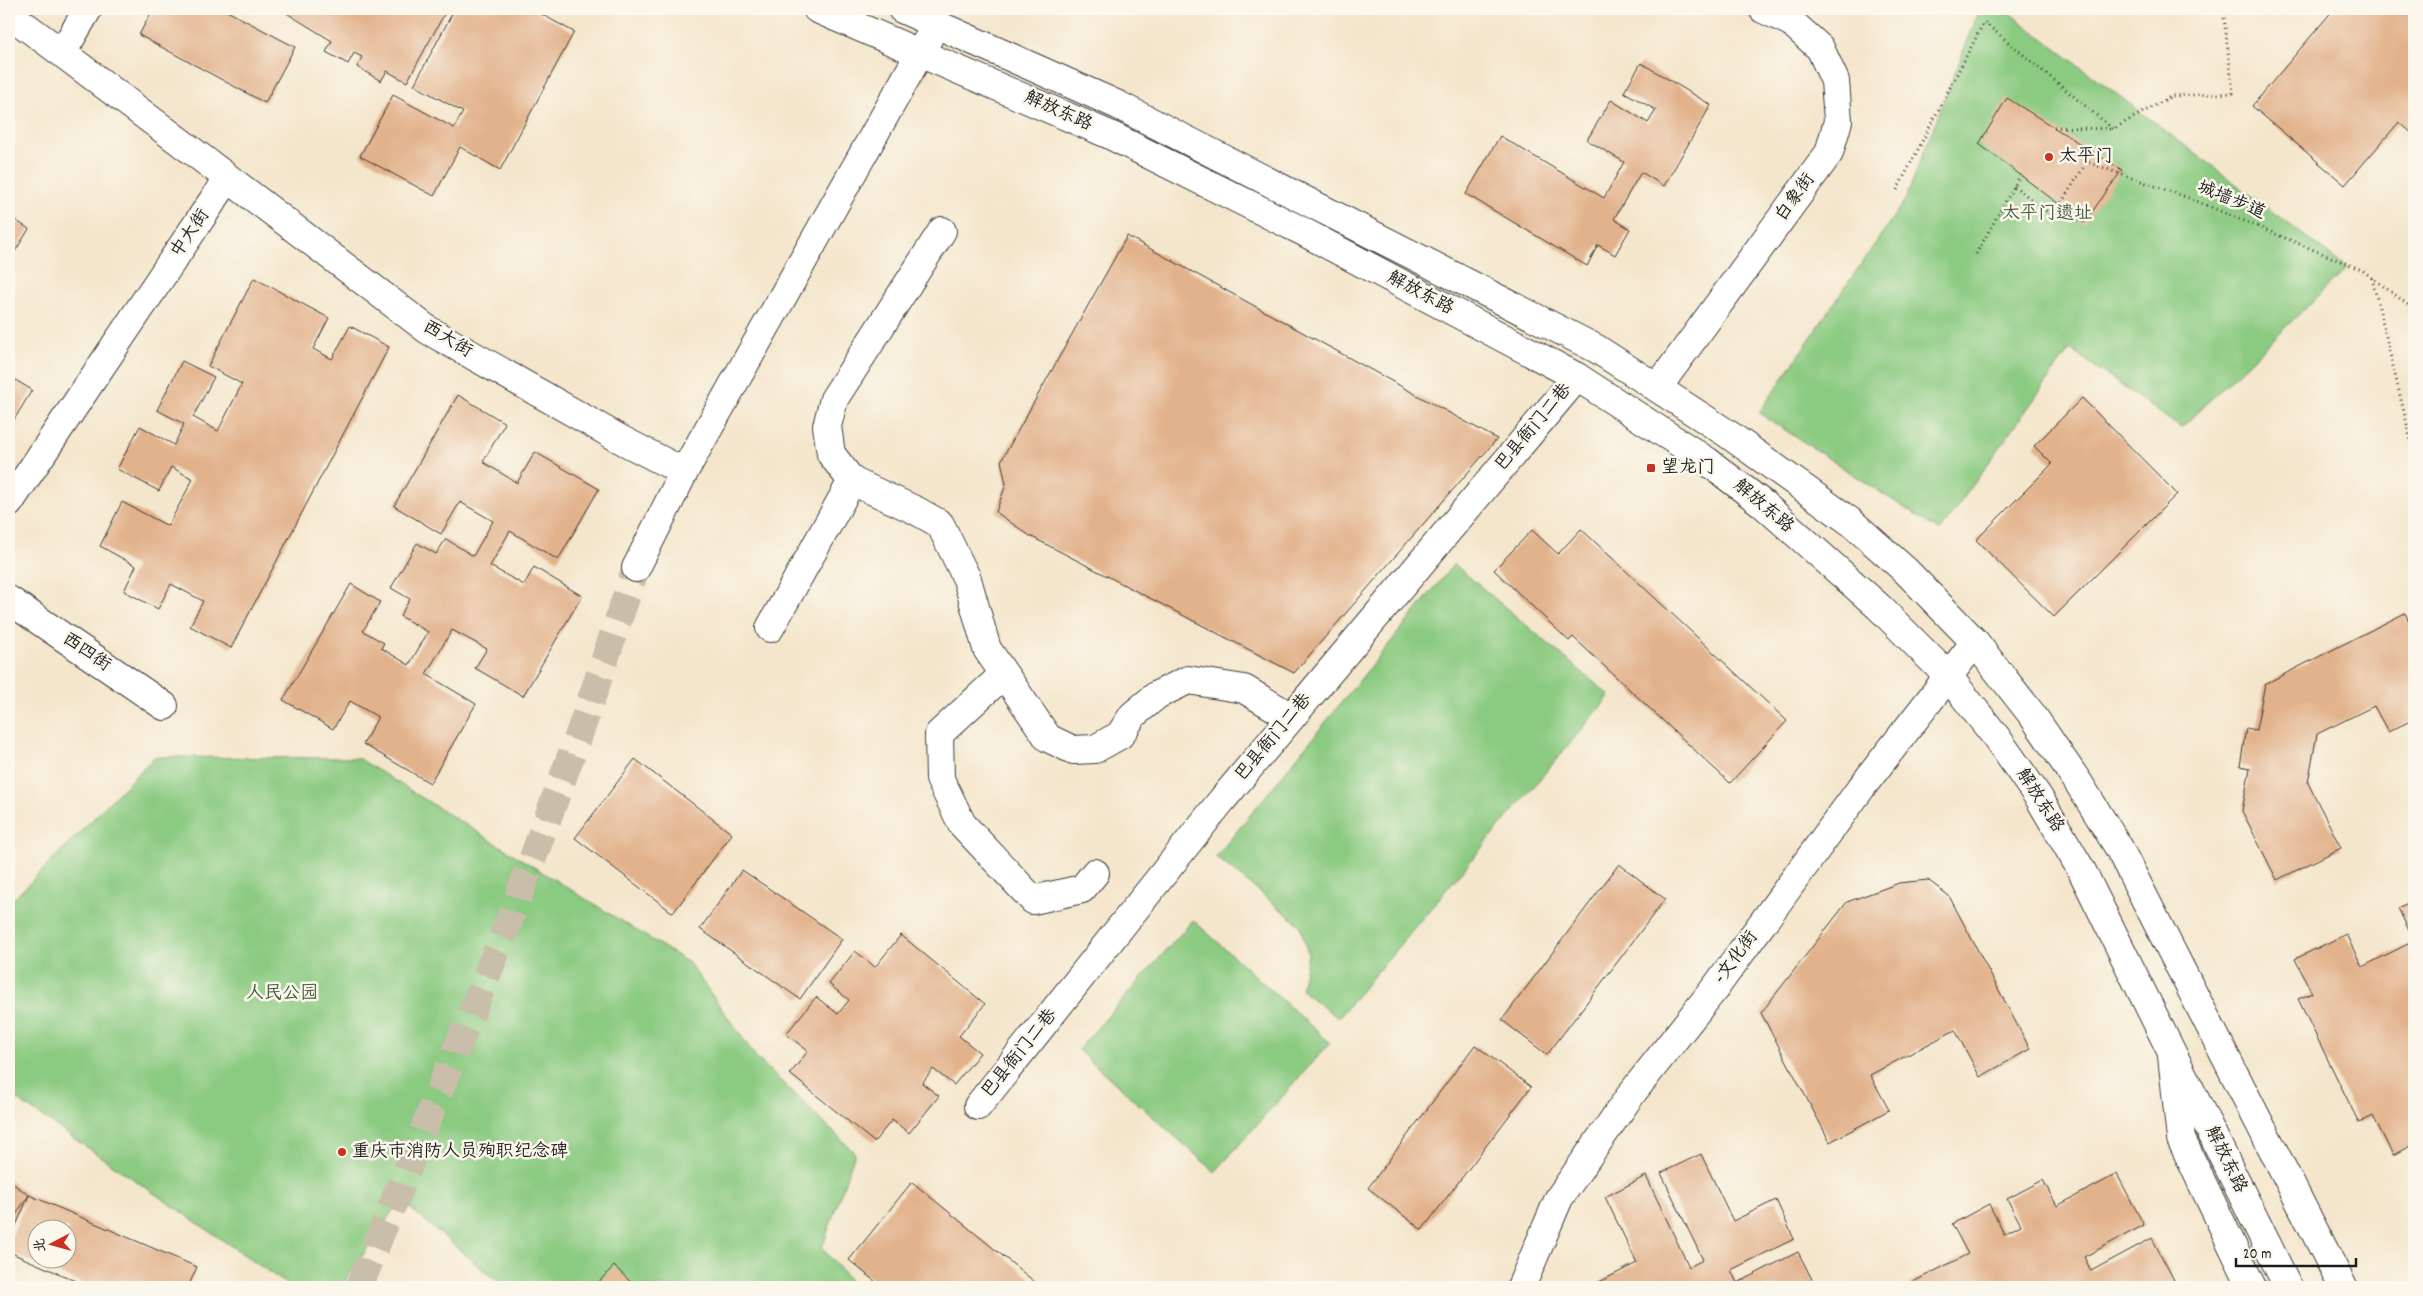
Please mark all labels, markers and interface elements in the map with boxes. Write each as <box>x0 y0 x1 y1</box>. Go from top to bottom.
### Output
street label: 解放东路 <box>1020 86 1096 138</box>
place label: 太平门 <box>2059 145 2113 170</box>
marker: 太平门 <box>2043 151 2055 163</box>
street label: 白象街 <box>1770 169 1822 227</box>
street label: 城墙步道 <box>2193 175 2269 227</box>
park label: 太平门遗址 <box>2002 202 2092 227</box>
street label: 中大街 <box>166 205 216 263</box>
street label: 解放东路 <box>1382 266 1458 322</box>
street label: 西大街 <box>417 315 477 365</box>
street label: 巴县衙门二巷 <box>1490 379 1578 477</box>
place label: 望龙门 <box>1661 456 1715 481</box>
marker: 望龙门 <box>1645 462 1657 474</box>
street label: 解放东路 <box>1727 474 1799 540</box>
street label: 西四街 <box>57 628 115 678</box>
street label: 巴县衙门二巷 <box>1230 689 1318 787</box>
street label: 解放东路 <box>2009 764 2069 838</box>
street label: -文化街 <box>1709 926 1765 990</box>
park label: 人民公园 <box>246 982 318 1007</box>
street label: 巴县衙门二巷 <box>976 1004 1064 1104</box>
street label: 解放东路 <box>2198 1122 2252 1198</box>
place label: 重庆市消防人员殉职纪念碑 <box>352 1140 568 1165</box>
marker: 重庆市消防人员殉职纪念碑 <box>336 1146 348 1158</box>
north arrow <box>28 1218 78 1268</box>
scale bar <box>2236 1236 2356 1268</box>
text: 北 <box>30 1237 52 1253</box>
text: 20 m <box>2243 1244 2271 1266</box>

